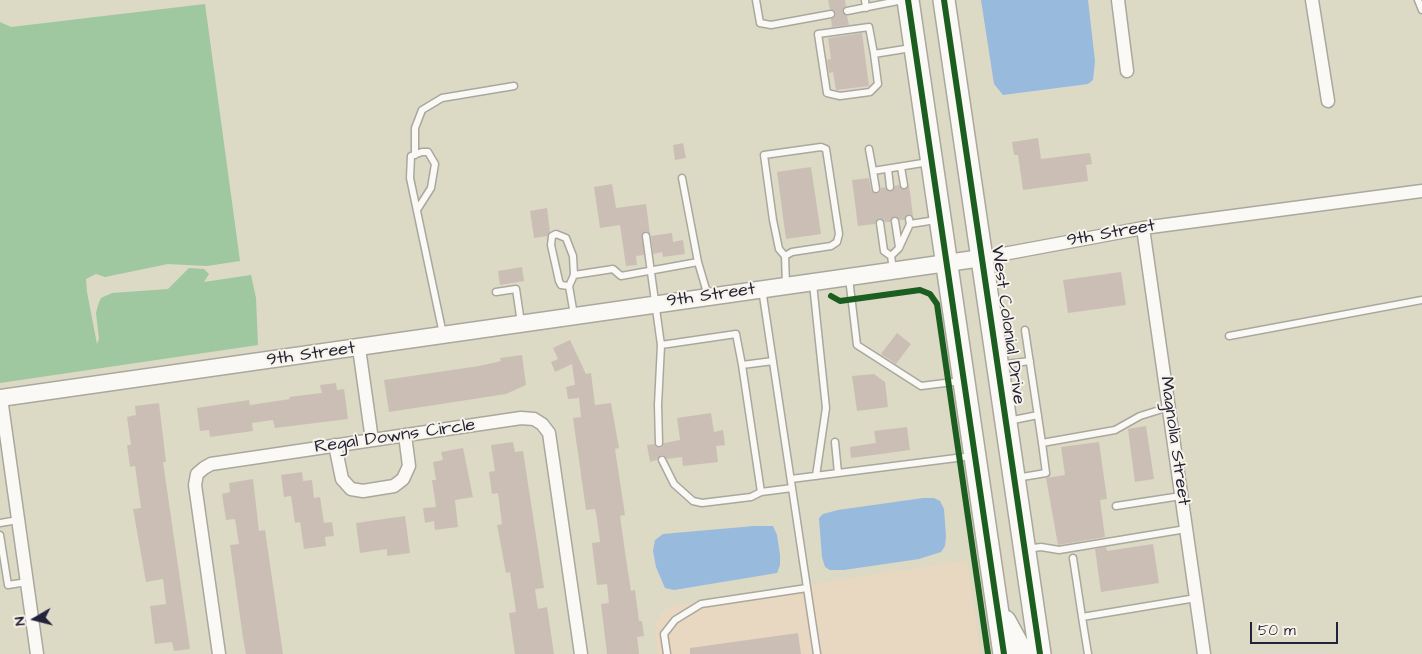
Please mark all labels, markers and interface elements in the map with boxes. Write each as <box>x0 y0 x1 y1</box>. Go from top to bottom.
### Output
street label: 9th Street <box>1065 216 1157 252</box>
street label: West Colonial Drive <box>985 244 1029 406</box>
street label: 9th Street <box>665 279 757 313</box>
street label: 9th Street <box>265 338 357 372</box>
street label: Magnolia Street <box>1154 375 1194 507</box>
street label: Regal Downs Circle <box>313 415 477 459</box>
north arrow <box>10 594 60 644</box>
scale bar <box>1252 612 1340 644</box>
text: N <box>10 615 31 627</box>
text: 50 m <box>1258 620 1296 641</box>

